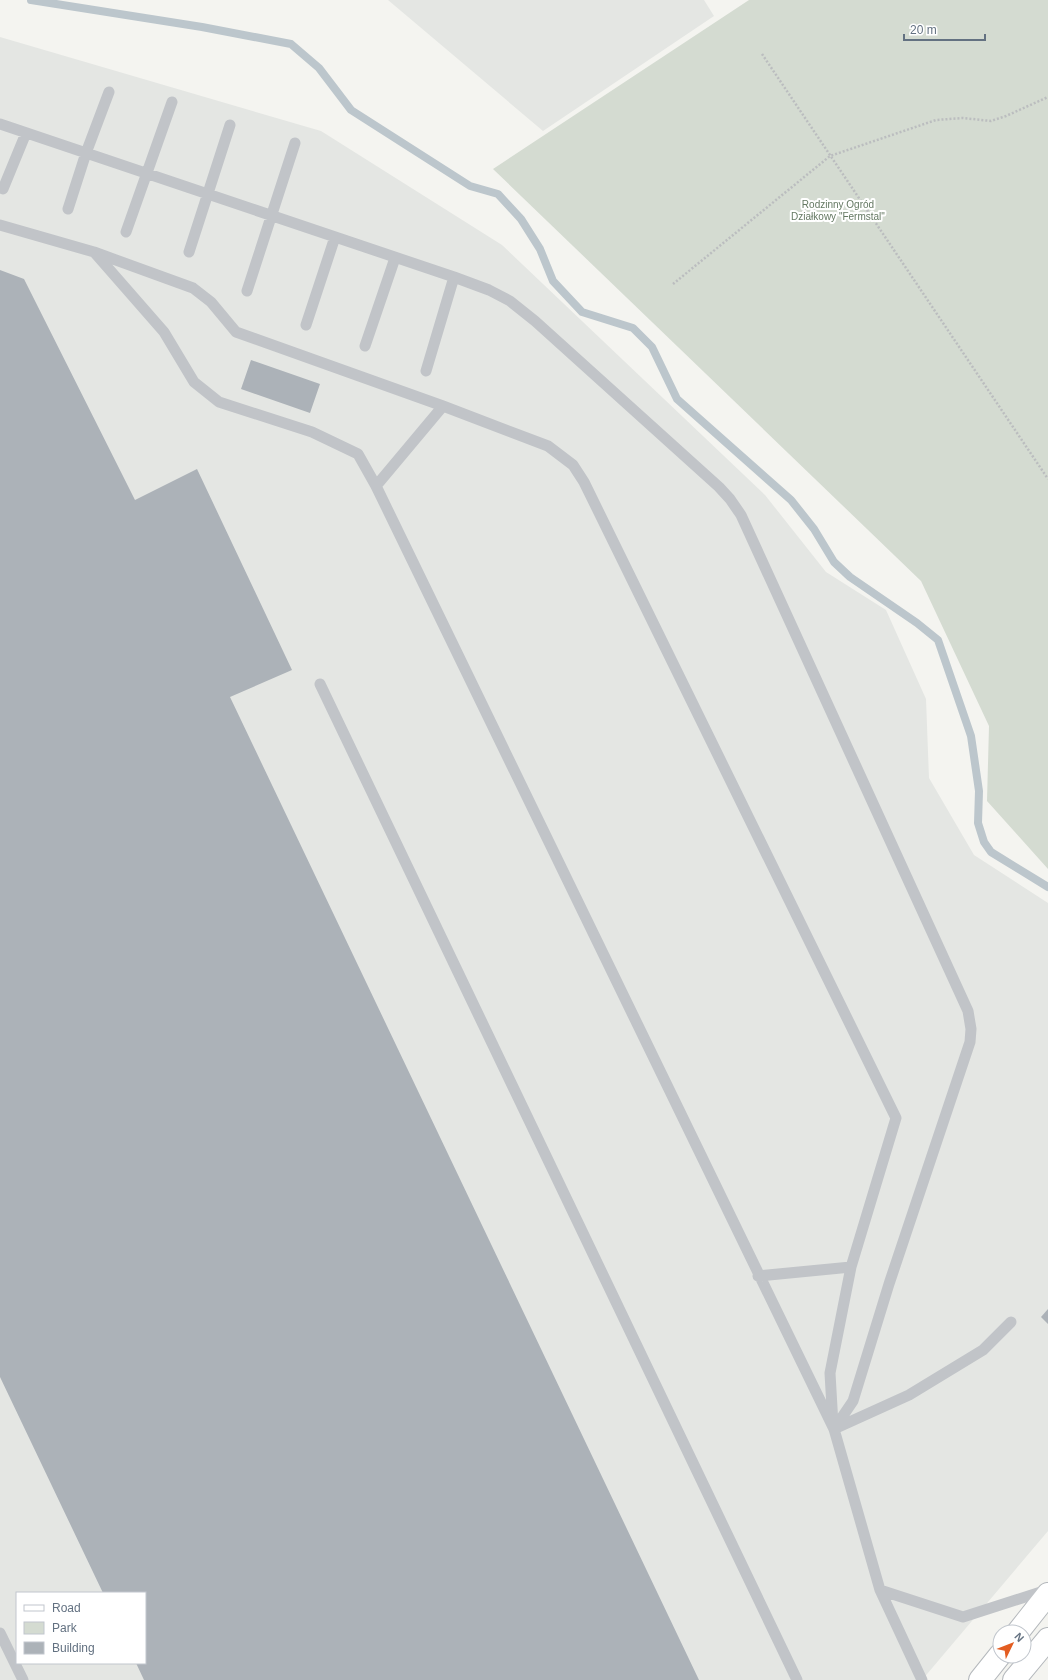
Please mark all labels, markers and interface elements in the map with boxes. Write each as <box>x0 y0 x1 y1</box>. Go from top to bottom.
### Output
scale bar <box>904 16 985 42</box>
text: 20 m <box>910 23 937 37</box>
park label: Rodzinny Ogród Działkowy "Fermstal" <box>791 199 885 222</box>
legend <box>16 1592 146 1664</box>
text: Road <box>52 1601 81 1615</box>
text: Park <box>52 1621 78 1635</box>
north arrow <box>992 1624 1032 1664</box>
text: N <box>1012 1630 1026 1644</box>
text: Building <box>52 1641 95 1655</box>

